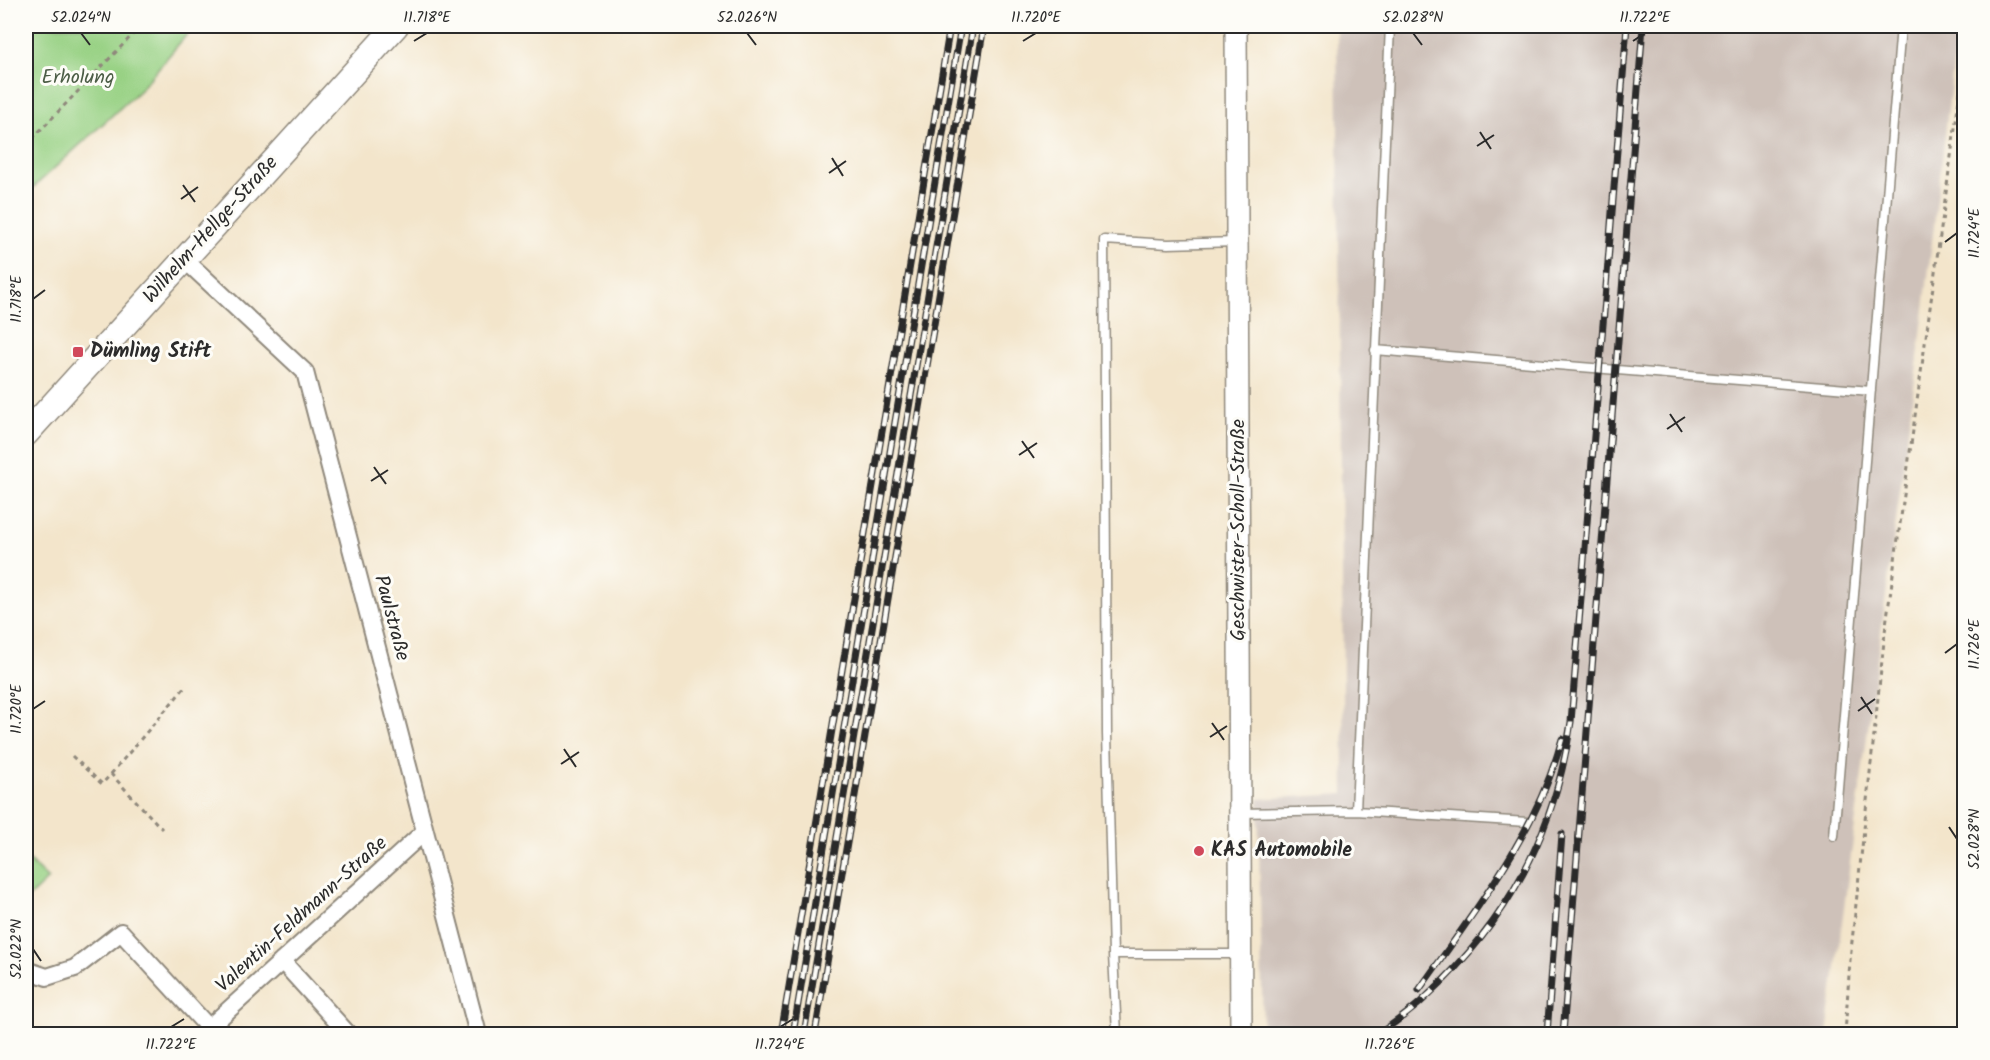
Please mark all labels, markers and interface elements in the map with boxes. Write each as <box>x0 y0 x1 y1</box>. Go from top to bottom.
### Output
text: 52.024°N <box>51 6 111 30</box>
text: 11.718°E <box>403 6 452 30</box>
text: 52.026°N <box>717 6 777 30</box>
text: 11.720°E <box>1011 6 1062 30</box>
text: 52.028°N <box>1383 6 1443 30</box>
text: 11.722°E <box>1619 6 1672 30</box>
park label: Erholung <box>42 62 114 94</box>
street label: Wilhelm-Hellge-Straße <box>136 149 286 311</box>
text: 11.724°E <box>1963 206 1987 258</box>
text: 11.718°E <box>5 274 29 323</box>
place label: Dümling Stift <box>90 336 212 368</box>
marker: Dümling Stift <box>71 345 85 359</box>
street label: Geschwister-Scholl-Straße <box>1223 419 1255 641</box>
street label: Paulstraße <box>364 571 418 665</box>
text: 11.726°E <box>1963 617 1987 669</box>
text: 11.720°E <box>5 683 29 734</box>
text: 52.028°N <box>1963 809 1987 869</box>
street label: Valentin-Feldmann-Straße <box>209 829 395 1001</box>
place label: KAS Automobile <box>1211 835 1352 867</box>
marker: KAS Automobile <box>1192 844 1206 858</box>
text: 52.022°N <box>5 919 29 979</box>
text: 11.722°E <box>145 1033 198 1057</box>
text: 11.724°E <box>755 1033 807 1057</box>
text: 11.726°E <box>1365 1033 1417 1057</box>

